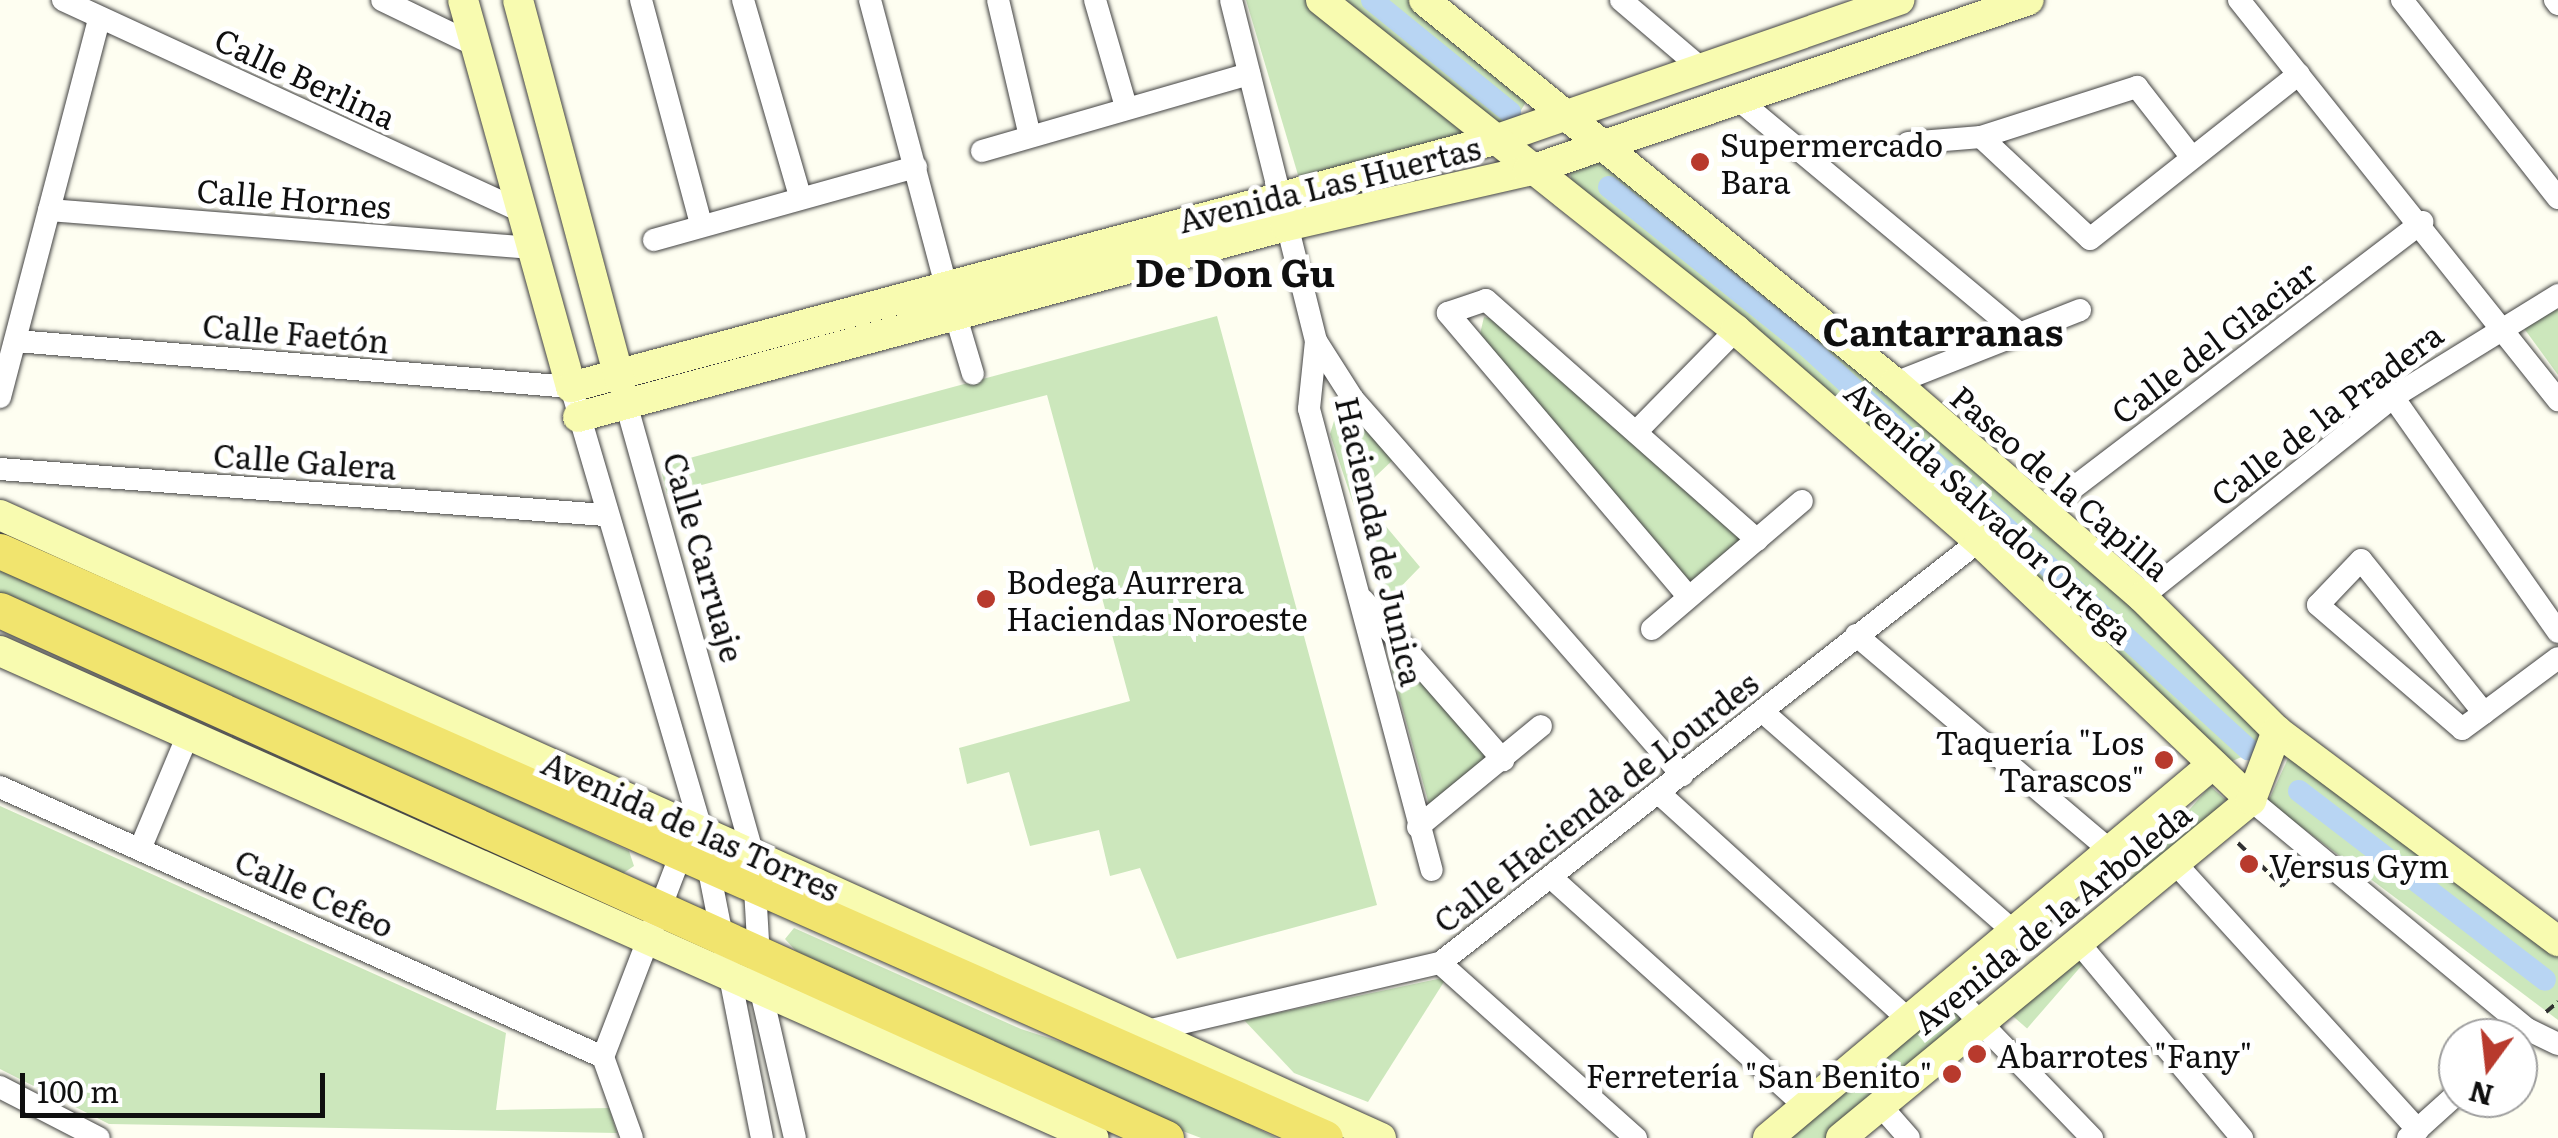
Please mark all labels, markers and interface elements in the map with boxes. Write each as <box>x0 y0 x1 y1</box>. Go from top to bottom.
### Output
street label: Calle Berlina <box>209 18 403 136</box>
place label: Supermercado Bara <box>1720 125 1943 200</box>
street label: Avenida Las Huertas <box>1174 127 1484 239</box>
marker: Supermercado Bara <box>1689 151 1711 173</box>
street label: Calle Hornes <box>195 169 393 225</box>
district label: De Don Gu <box>1135 248 1335 294</box>
street label: Calle del Glaciar <box>2103 252 2323 430</box>
street label: Calle Faetón <box>201 305 391 359</box>
district label: Cantarranas <box>1822 307 2064 353</box>
street label: Calle de la Pradera <box>2203 314 2449 512</box>
street label: Avenida Salvador Ortega <box>1838 372 2142 650</box>
street label: Paseo de la Capilla <box>1944 377 2178 587</box>
street label: Hacienda de Junica <box>1329 393 1433 689</box>
street label: Calle Galera <box>212 434 398 486</box>
street label: Calle Carruaje <box>657 448 753 666</box>
place label: Bodega Aurrera Haciendas Noroeste <box>1006 562 1308 637</box>
marker: Bodega Aurrera Haciendas Noroeste <box>975 588 997 610</box>
street label: Calle Hacienda de Lourdes <box>1425 663 1765 939</box>
place label: Taquería "Los Tarascos" <box>1935 723 2144 798</box>
street label: Avenida de las Torres <box>536 742 846 908</box>
marker: Taquería "Los Tarascos" <box>2153 749 2175 771</box>
street label: Avenida de la Arboleda <box>1905 793 2197 1041</box>
street label: Calle Cefeo <box>230 840 400 944</box>
place label: Versus Gym <box>2269 845 2449 883</box>
marker: Versus Gym <box>2238 853 2260 875</box>
north arrow <box>2438 1018 2538 1118</box>
place label: Abarrotes "Fany" <box>1997 1035 2252 1073</box>
marker: Abarrotes "Fany" <box>1966 1043 1988 1065</box>
scale bar <box>25 1053 330 1115</box>
place label: Ferretería "San Benito" <box>1586 1055 1932 1093</box>
marker: Ferretería "San Benito" <box>1941 1063 1963 1085</box>
text: 100 m <box>37 1068 119 1112</box>
text: N <box>2464 1072 2498 1118</box>

